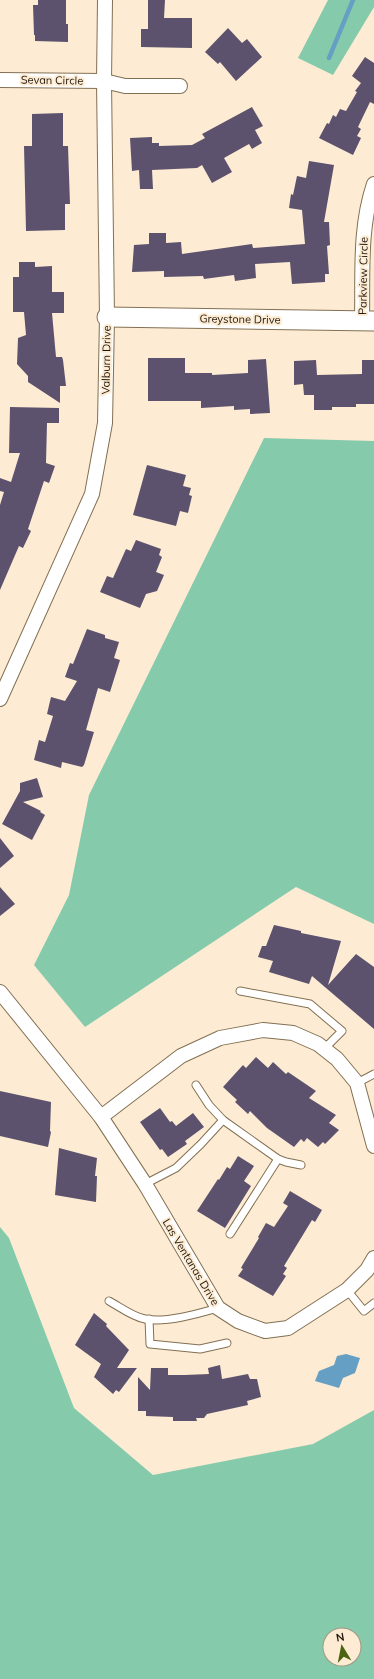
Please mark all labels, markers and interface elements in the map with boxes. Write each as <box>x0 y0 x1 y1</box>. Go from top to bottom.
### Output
street label: Sevan Circle <box>21 72 83 88</box>
street label: Parkview Circle <box>355 237 371 315</box>
street label: Greystone Drive <box>199 311 281 327</box>
street label: Valburn Drive <box>98 325 114 395</box>
street label: Las Ventanas Drive <box>160 1216 222 1308</box>
north arrow <box>322 1627 362 1667</box>
text: N <box>335 1630 346 1645</box>

